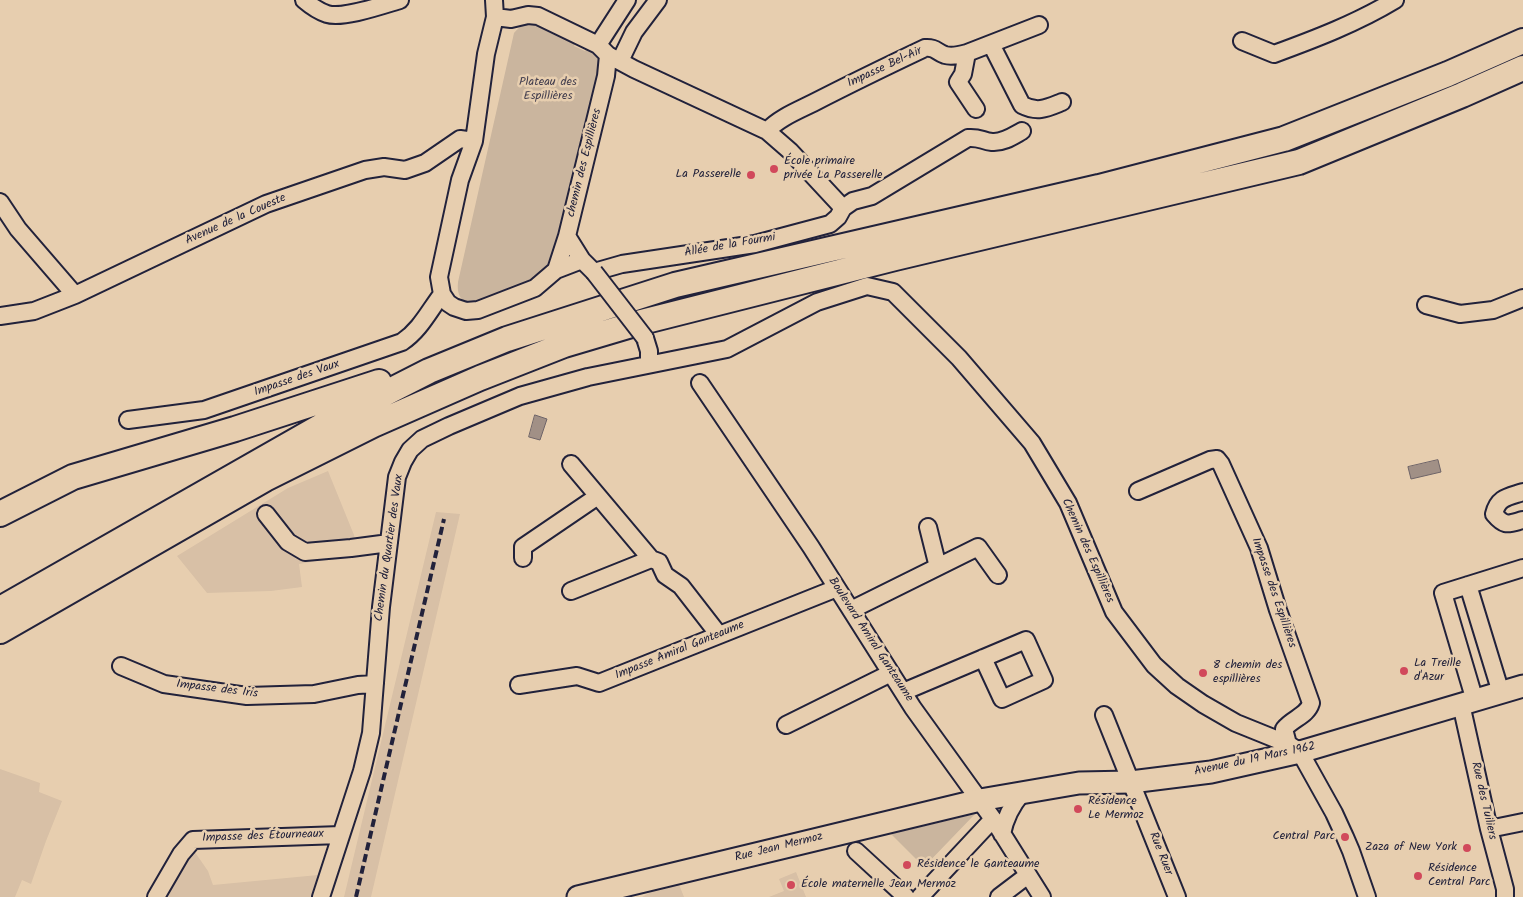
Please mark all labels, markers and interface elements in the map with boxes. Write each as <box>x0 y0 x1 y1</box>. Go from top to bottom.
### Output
street label: Impasse Bel-Air <box>845 44 925 92</box>
park label: Plateau des Espillières <box>519 76 577 104</box>
street label: chemin des Espillières <box>565 107 605 219</box>
place label: École primaire privée La Passerelle <box>784 155 883 183</box>
marker: École primaire privée La Passerelle <box>768 163 780 175</box>
place label: La Passerelle <box>676 168 741 182</box>
marker: La Passerelle <box>745 169 757 181</box>
street label: Avenue de la Coueste <box>183 191 289 249</box>
street label: Allée de la Fourmi <box>683 231 777 261</box>
street label: Impasse des Vaux <box>252 358 342 400</box>
street label: Chemin du Quartier des Vaux <box>373 474 407 622</box>
street label: Chemin des Espillières <box>1057 496 1117 606</box>
street label: Impasse des Espillières <box>1247 536 1299 650</box>
street label: Boulevard Amiral Ganteaume <box>824 575 916 705</box>
street label: Impasse Amiral Ganteaume <box>613 618 747 684</box>
place label: La Treille d'Azur <box>1414 657 1461 685</box>
place label: 8 chemin des espillières <box>1213 659 1282 687</box>
marker: La Treille d'Azur <box>1398 665 1410 677</box>
marker: 8 chemin des espillières <box>1197 667 1209 679</box>
street label: Impasse des Iris <box>175 678 259 702</box>
street label: Avenue du 19 Mars 1962 <box>1193 740 1317 780</box>
street label: Rue des Tuiliers <box>1467 761 1499 841</box>
place label: Résidence Le Mermoz <box>1088 795 1144 823</box>
marker: Résidence Le Mermoz <box>1072 803 1084 815</box>
street label: Impasse des Étourneaux <box>202 828 324 846</box>
street label: Rue Jean Mermoz <box>734 830 824 866</box>
street label: Rue Ruer <box>1145 830 1175 878</box>
place label: Central Parc <box>1273 830 1335 844</box>
marker: Central Parc <box>1339 831 1351 843</box>
place label: Zaza of New York <box>1365 841 1457 855</box>
marker: Zaza of New York <box>1461 842 1473 854</box>
place label: Résidence le Ganteaume <box>917 858 1039 872</box>
marker: Résidence le Ganteaume <box>901 859 913 871</box>
place label: Résidence Central Parc <box>1428 862 1490 890</box>
marker: Résidence Central Parc <box>1412 870 1424 882</box>
place label: École maternelle Jean Mermoz <box>801 878 956 892</box>
marker: École maternelle Jean Mermoz <box>785 879 797 891</box>

